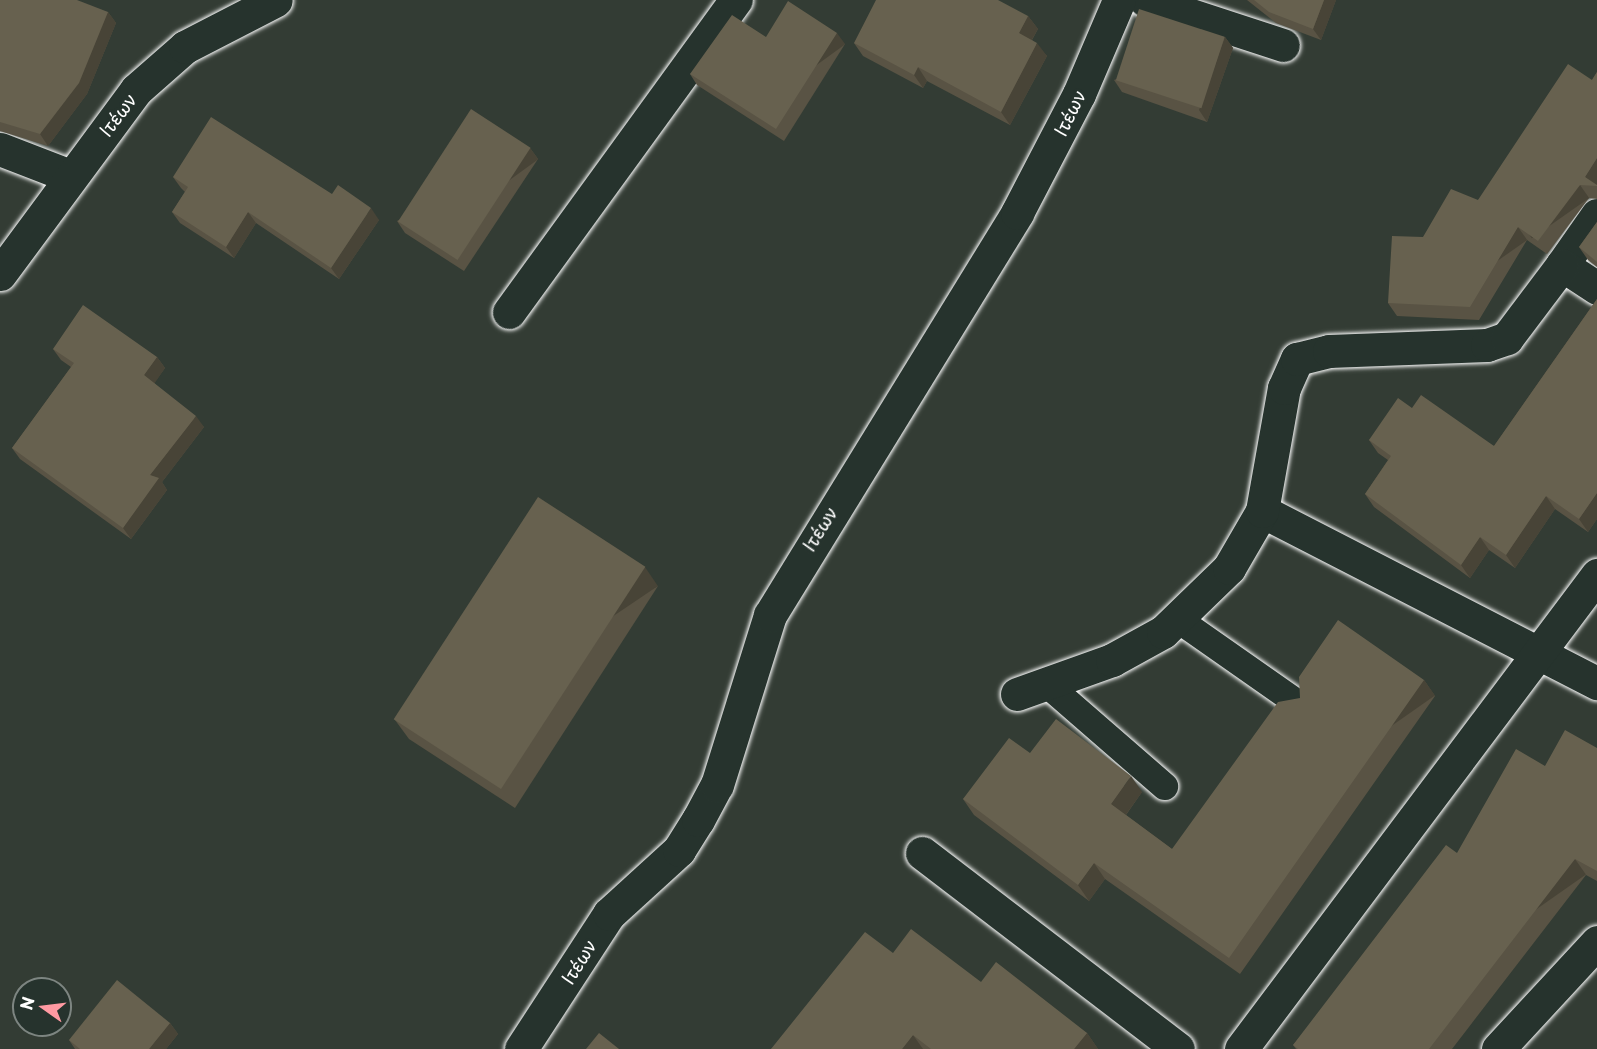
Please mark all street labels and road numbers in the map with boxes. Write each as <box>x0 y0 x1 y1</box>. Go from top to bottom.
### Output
street label: Ιτέων <box>1050 86 1090 140</box>
street label: Ιτέων <box>95 89 141 141</box>
street label: Ιτέων <box>798 503 842 555</box>
street label: Ιτέων <box>557 936 601 988</box>

